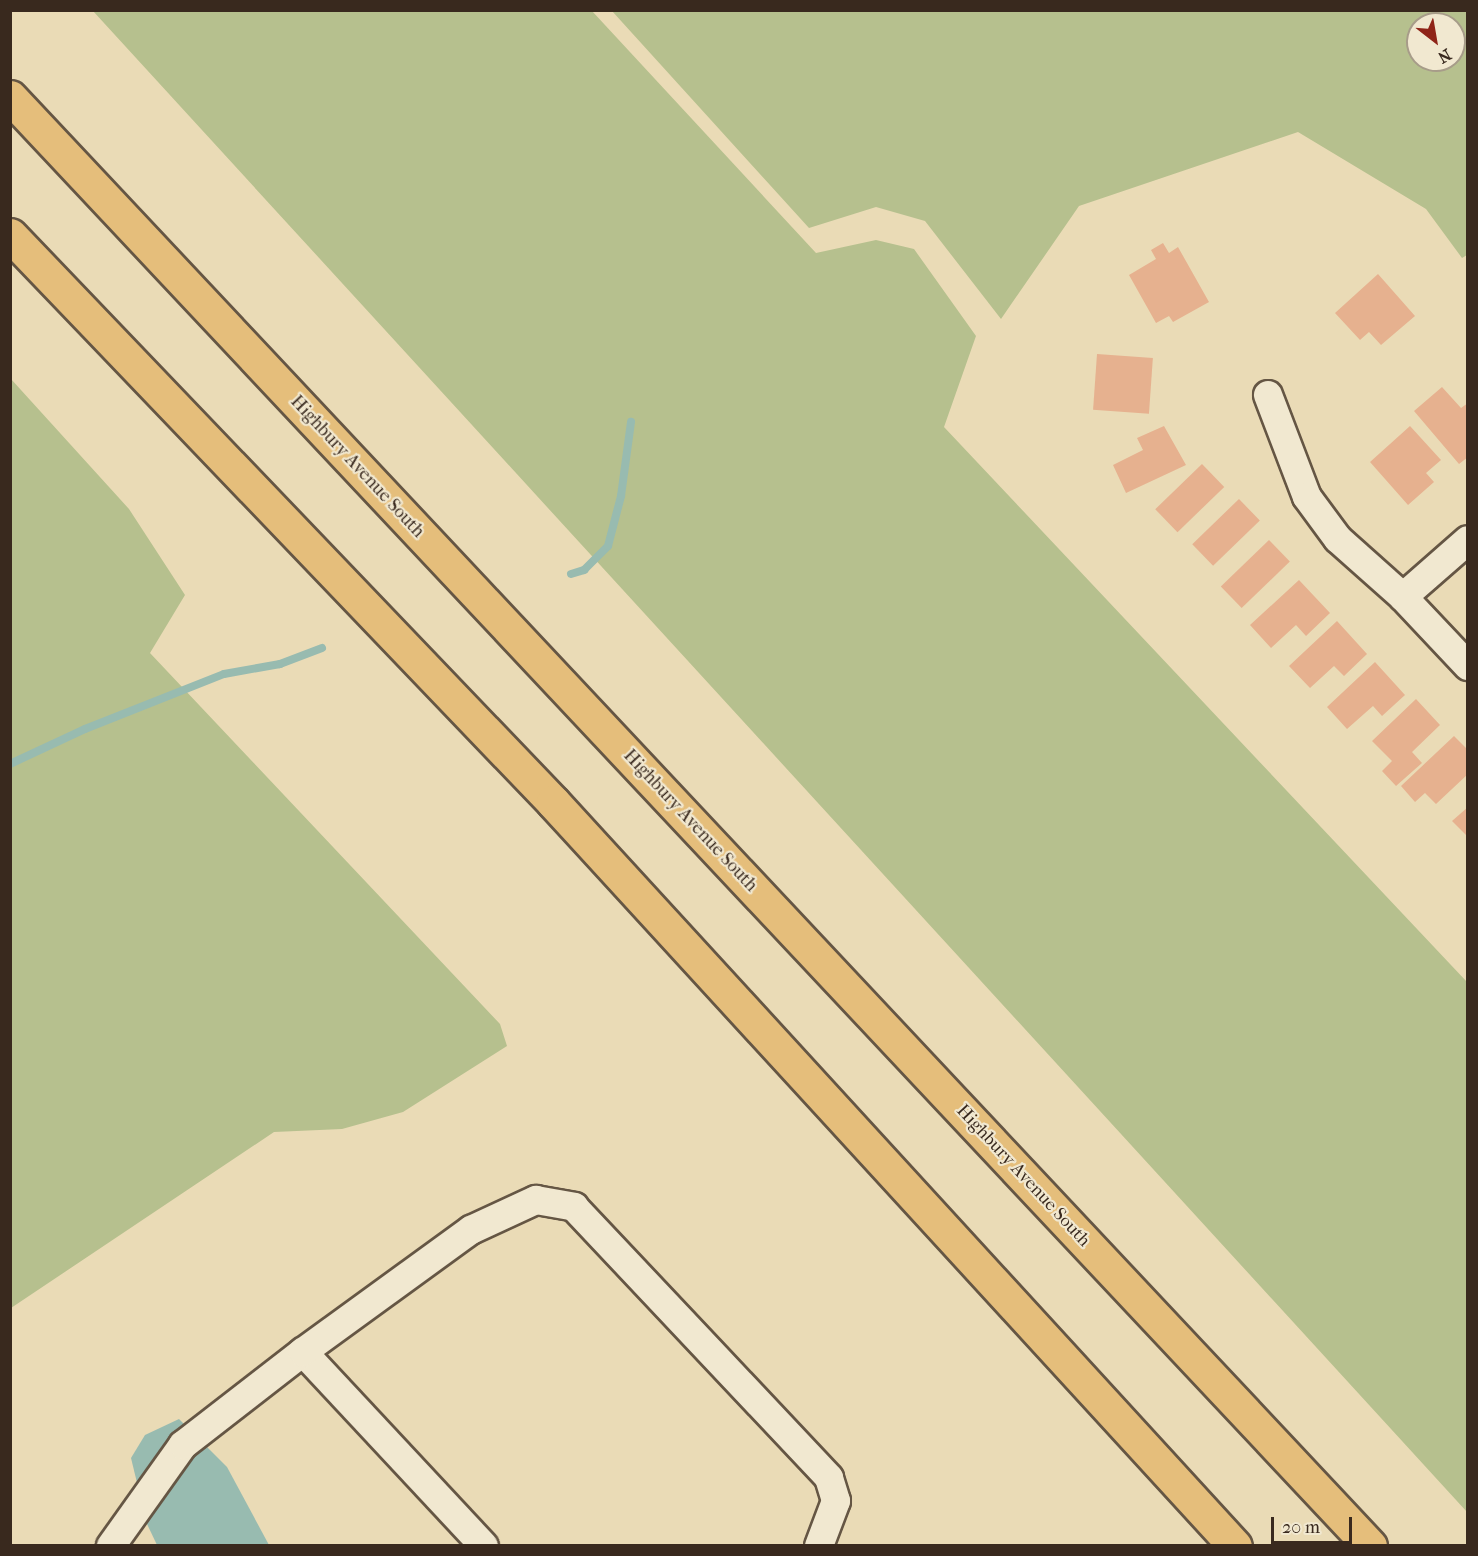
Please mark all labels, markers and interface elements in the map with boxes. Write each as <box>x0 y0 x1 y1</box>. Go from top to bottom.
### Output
north arrow <box>1406 12 1466 72</box>
text: N <box>1434 45 1455 67</box>
street label: Highbury Avenue South <box>285 391 429 543</box>
street label: Highbury Avenue South <box>618 745 762 897</box>
street label: Highbury Avenue South <box>951 1100 1095 1252</box>
scale bar <box>1274 1505 1355 1543</box>
text: 20 m <box>1282 1517 1320 1538</box>

